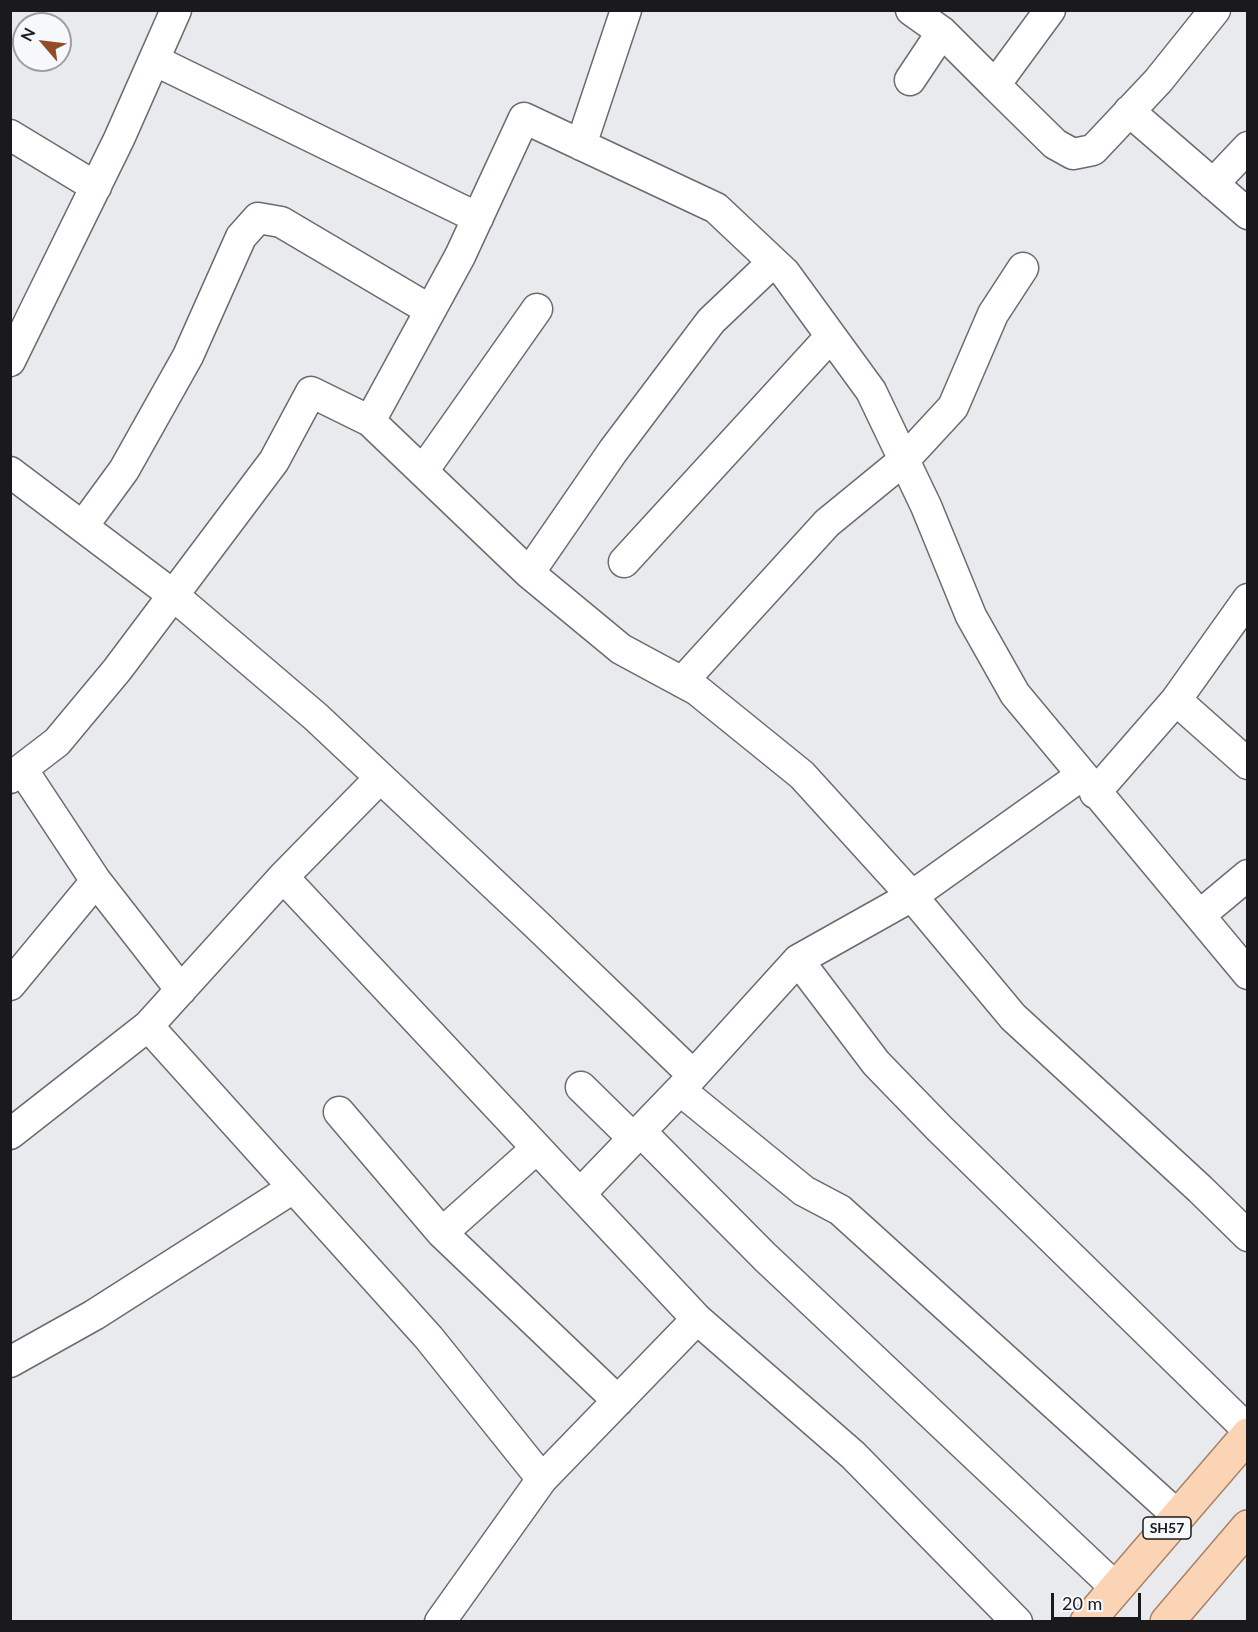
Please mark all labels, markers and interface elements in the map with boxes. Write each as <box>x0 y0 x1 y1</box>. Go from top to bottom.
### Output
north arrow <box>12 12 72 72</box>
text: N <box>16 24 39 44</box>
road number: SH57 <box>1143 1517 1191 1539</box>
scale bar <box>1054 1581 1144 1619</box>
text: 20 m <box>1062 1592 1102 1614</box>

